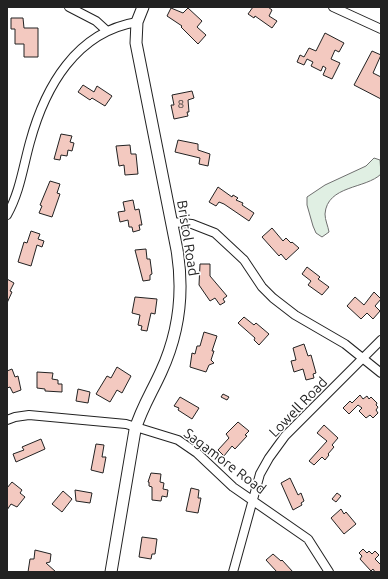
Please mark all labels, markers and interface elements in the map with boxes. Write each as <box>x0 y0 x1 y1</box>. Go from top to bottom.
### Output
house number: 8 <box>178 97 185 110</box>
street label: Bristol Road <box>174 199 202 277</box>
street label: Lowell Road <box>266 374 330 440</box>
street label: Sagamore Road <box>181 425 269 497</box>

